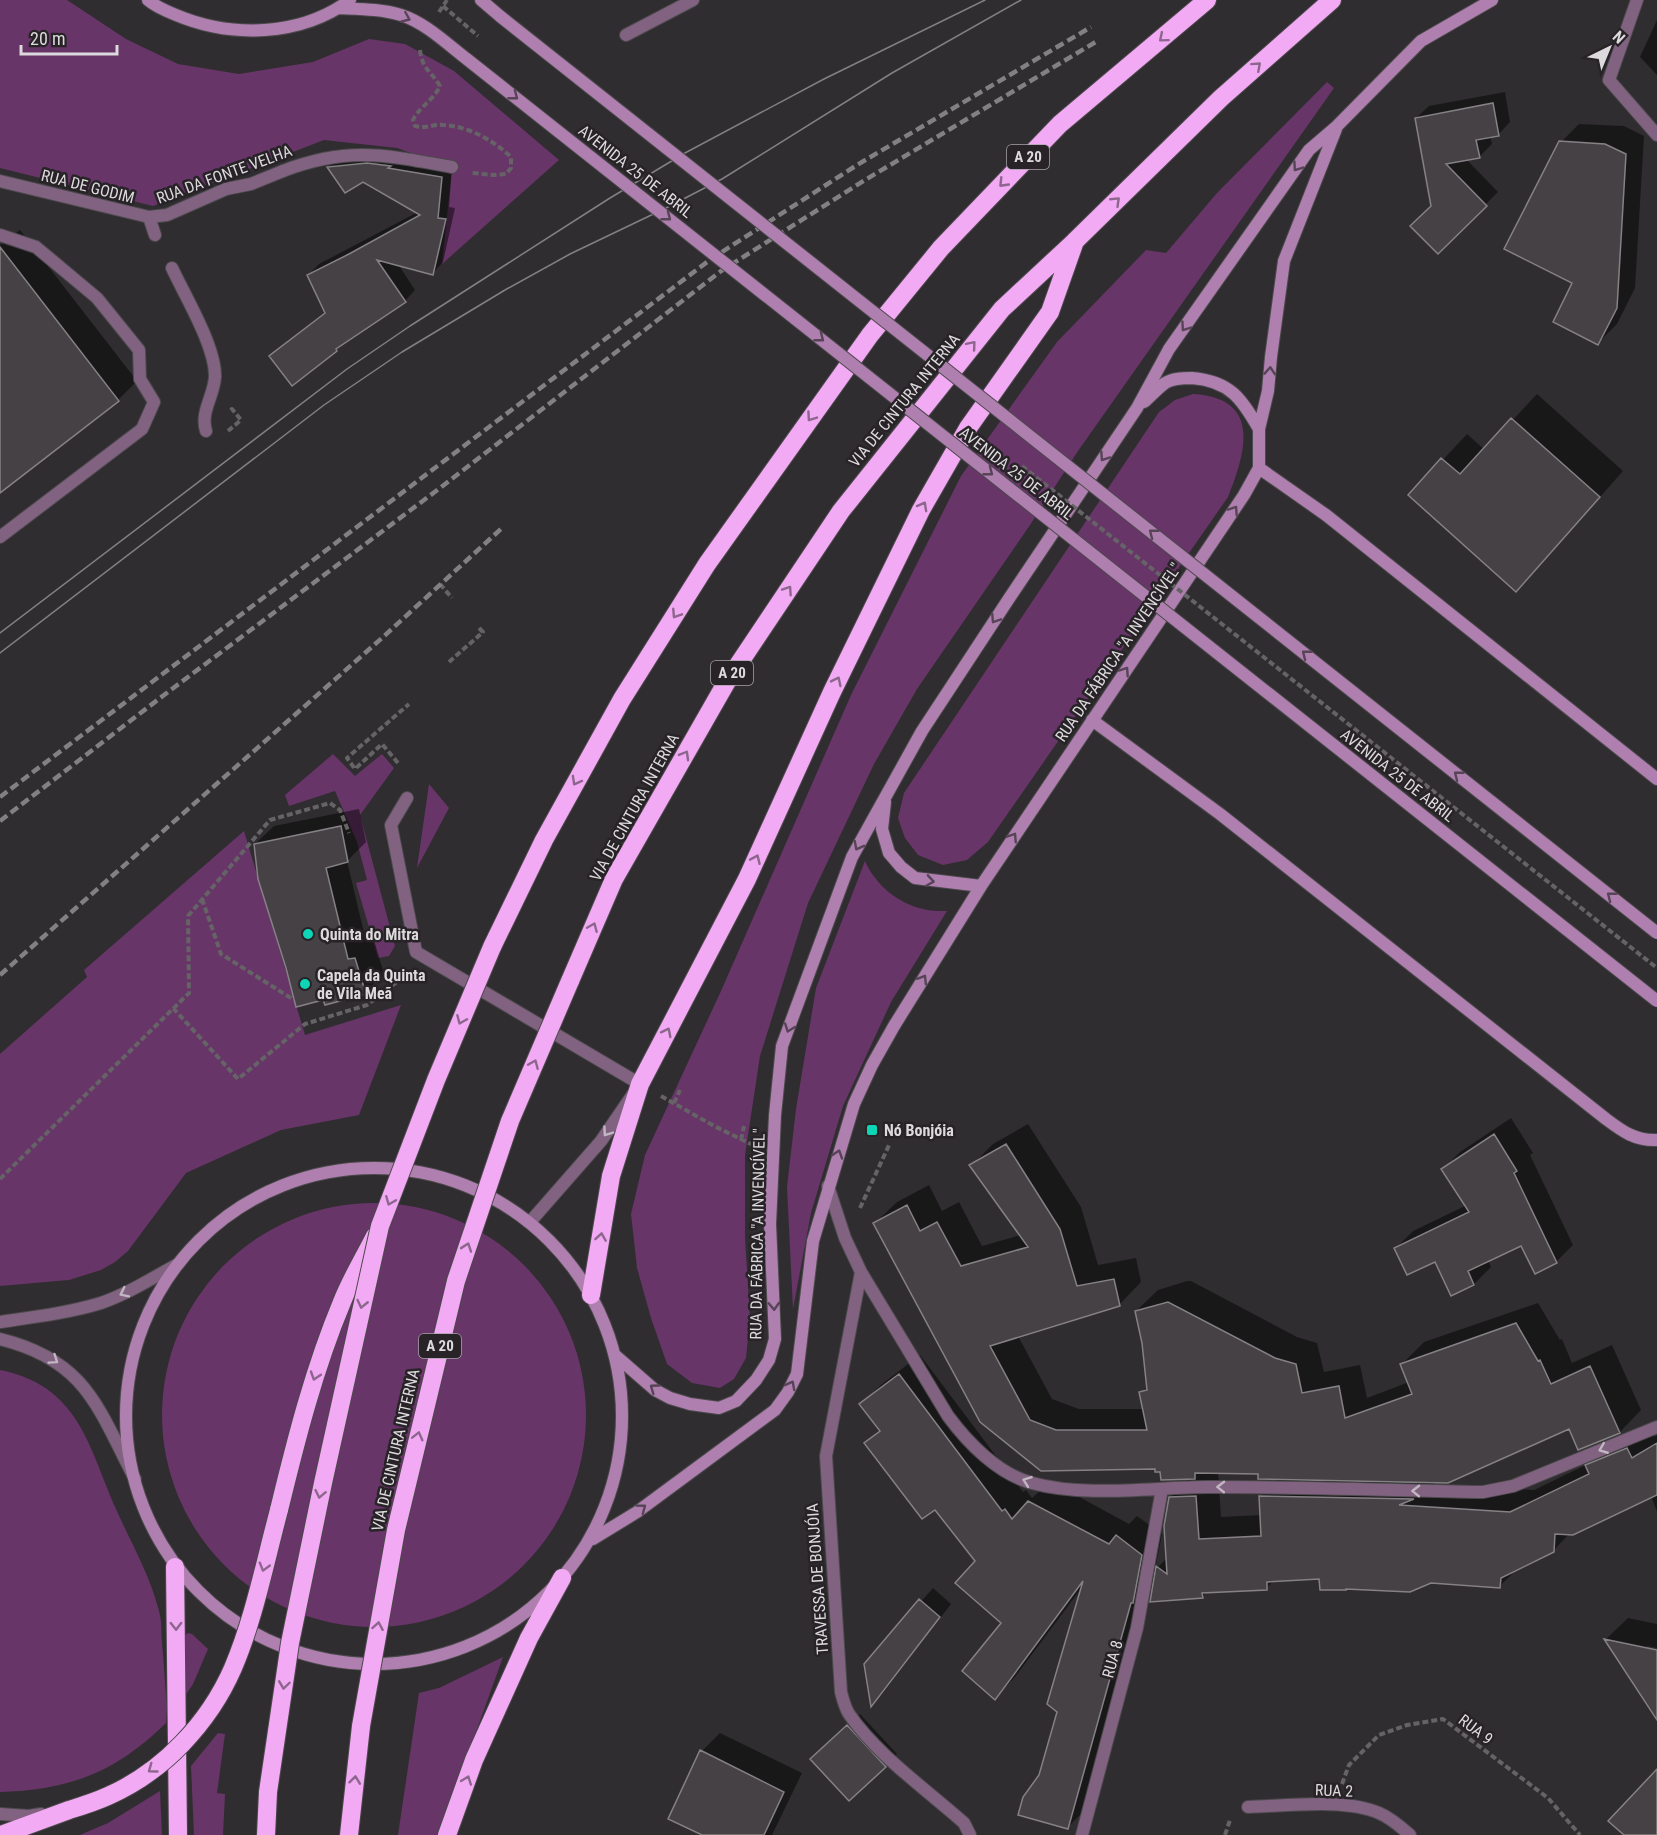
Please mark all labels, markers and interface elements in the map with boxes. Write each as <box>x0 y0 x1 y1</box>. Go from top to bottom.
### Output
one-way arrow <box>399 11 410 23</box>
scale bar <box>21 18 117 56</box>
north arrow <box>1579 18 1639 78</box>
text: N <box>1609 27 1629 48</box>
text: 20 m <box>30 28 65 49</box>
one-way arrow <box>1159 30 1170 41</box>
one-way arrow <box>1250 62 1261 73</box>
one-way arrow <box>507 89 518 100</box>
street label: AVENIDA 25 DE ABRIL <box>575 121 697 222</box>
street label: RUA DA FONTE VELHA <box>154 141 295 208</box>
road number: A 20 <box>1007 145 1049 169</box>
one-way arrow <box>1293 161 1304 172</box>
street label: RUA DE GODIM <box>39 166 136 207</box>
one-way arrow <box>1000 176 1011 187</box>
one-way arrow <box>1110 197 1120 208</box>
one-way arrow <box>660 210 671 221</box>
one-way arrow <box>1181 321 1192 332</box>
street label: VIA DE CINTURA INTERNA <box>845 330 964 471</box>
one-way arrow <box>813 331 824 342</box>
one-way arrow <box>965 341 976 352</box>
one-way arrow <box>1263 367 1276 376</box>
one-way arrow <box>808 411 819 422</box>
street label: AVENIDA 25 DE ABRIL <box>956 423 1078 524</box>
one-way arrow <box>1100 450 1111 461</box>
one-way arrow <box>982 465 993 476</box>
one-way arrow <box>916 502 927 512</box>
one-way arrow <box>1227 505 1238 516</box>
one-way arrow <box>1148 529 1159 540</box>
street label: RUA DA FÁBRICA "A INVENCÍVEL" <box>1051 559 1185 745</box>
one-way arrow <box>781 586 792 597</box>
one-way arrow <box>671 608 683 618</box>
one-way arrow <box>991 613 1003 623</box>
one-way arrow <box>1301 651 1312 662</box>
road number: A 20 <box>711 661 753 685</box>
one-way arrow <box>1118 667 1129 678</box>
one-way arrow <box>829 677 841 688</box>
street label: AVENIDA 25 DE ABRIL <box>1337 725 1459 826</box>
street label: VIA DE CINTURA INTERNA <box>586 730 683 884</box>
one-way arrow <box>677 751 689 761</box>
one-way arrow <box>1454 772 1465 783</box>
one-way arrow <box>572 775 583 785</box>
one-way arrow <box>1006 833 1017 844</box>
one-way arrow <box>854 840 865 850</box>
one-way arrow <box>749 854 761 865</box>
one-way arrow <box>925 874 934 886</box>
one-way arrow <box>1607 893 1618 904</box>
one-way arrow <box>586 923 598 934</box>
place label: Quinta do Mitra <box>320 925 419 944</box>
marker: Quinta do Mitra <box>301 927 315 941</box>
place label: Capela da Quinta de Vila Meã <box>317 966 426 1003</box>
one-way arrow <box>915 975 927 985</box>
marker: Capela da Quinta de Vila Meã <box>298 977 312 991</box>
one-way arrow <box>456 1014 468 1025</box>
one-way arrow <box>783 1023 796 1033</box>
one-way arrow <box>660 1028 671 1038</box>
one-way arrow <box>527 1059 539 1070</box>
place label: Nó Bonjóia <box>884 1121 954 1140</box>
marker: Nó Bonjóia <box>865 1123 879 1137</box>
one-way arrow <box>603 1125 614 1136</box>
street label: RUA DA FÁBRICA "A INVENCÍVEL" <box>746 1128 769 1340</box>
one-way arrow <box>831 1149 843 1160</box>
one-way arrow <box>385 1195 397 1206</box>
one-way arrow <box>594 1232 607 1242</box>
one-way arrow <box>460 1242 473 1253</box>
one-way arrow <box>120 1285 131 1297</box>
one-way arrow <box>357 1298 370 1308</box>
one-way arrow <box>767 1301 780 1310</box>
road number: A 20 <box>419 1334 461 1358</box>
one-way arrow <box>48 1353 58 1365</box>
street label: VIA DE CINTURA INTERNA <box>368 1367 423 1533</box>
one-way arrow <box>310 1370 323 1381</box>
one-way arrow <box>784 1380 795 1391</box>
one-way arrow <box>650 1384 661 1395</box>
one-way arrow <box>411 1431 424 1441</box>
one-way arrow <box>1598 1442 1609 1454</box>
one-way arrow <box>1022 1475 1033 1488</box>
one-way arrow <box>1216 1481 1225 1493</box>
one-way arrow <box>1411 1484 1420 1497</box>
one-way arrow <box>314 1489 327 1499</box>
street label: TRAVESSA DE BONJÓIA <box>802 1503 832 1655</box>
one-way arrow <box>636 1504 647 1515</box>
one-way arrow <box>259 1561 271 1571</box>
one-way arrow <box>170 1621 182 1630</box>
one-way arrow <box>371 1622 384 1632</box>
street label: RUA 8 <box>1098 1638 1127 1680</box>
one-way arrow <box>278 1681 290 1690</box>
street label: RUA 9 <box>1455 1710 1497 1748</box>
one-way arrow <box>148 1762 159 1773</box>
one-way arrow <box>459 1775 472 1786</box>
one-way arrow <box>348 1776 361 1785</box>
street label: RUA 2 <box>1315 1780 1353 1801</box>

